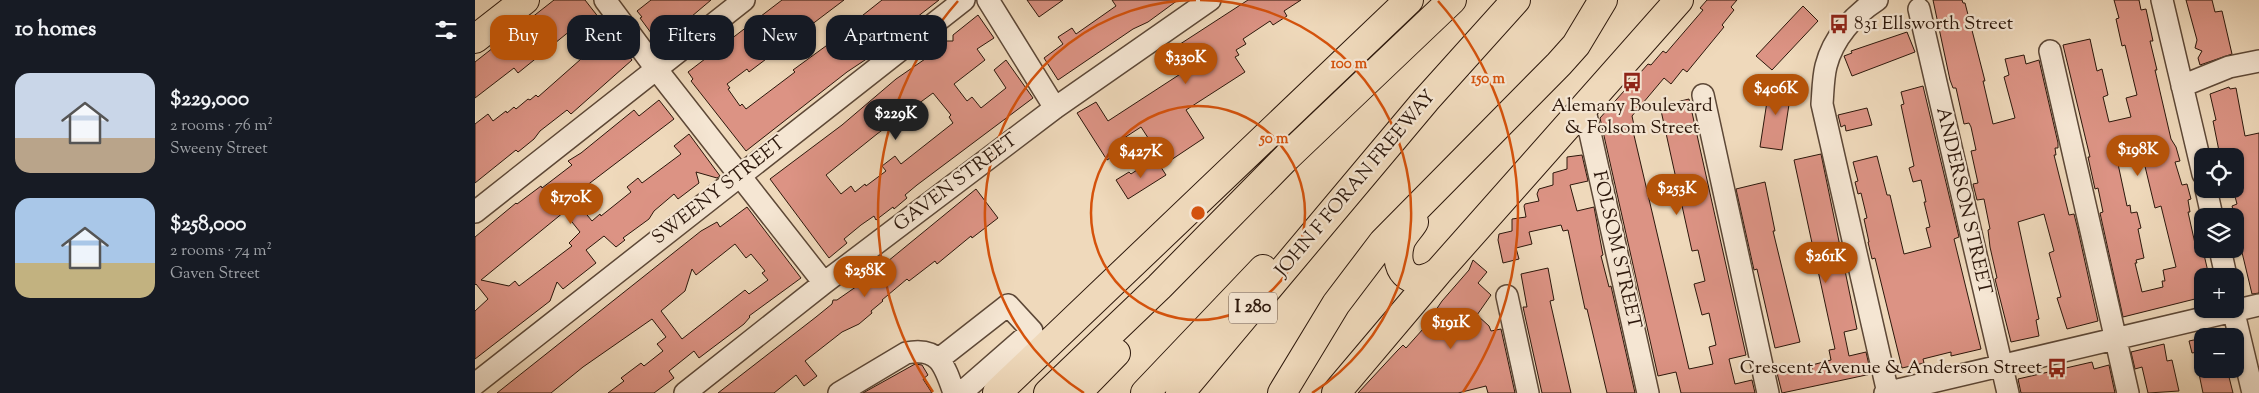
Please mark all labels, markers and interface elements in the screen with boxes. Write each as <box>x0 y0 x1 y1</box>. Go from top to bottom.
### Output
place label: 831 Ellsworth Street <box>1854 11 2014 38</box>
bus stop icon: 831 Ellsworth Street <box>1828 13 1850 35</box>
text: 10 homes <box>15 15 96 45</box>
chip: Buy <box>490 15 557 60</box>
chip: Rent <box>567 15 640 60</box>
chip: Filters <box>650 15 734 60</box>
chip: New <box>744 15 816 60</box>
chip: Apartment <box>826 15 947 60</box>
icon: filters <box>432 16 460 44</box>
pin: $330K <box>1151 42 1221 85</box>
text: $330K <box>1165 47 1207 70</box>
text: 100 m <box>1331 54 1368 75</box>
text: 150 m <box>1471 69 1505 90</box>
bus stop icon: Alemany Boulevard & Folsom Street <box>1621 71 1643 93</box>
pin: $406K <box>1741 74 1811 116</box>
text: $406K <box>1754 78 1798 101</box>
street label: JOHN F FORAN FREEWAY <box>1269 84 1443 284</box>
text: $229,000 <box>170 85 249 115</box>
icon: home <box>55 93 115 153</box>
place label: Alemany Boulevard & Folsom Street <box>1551 93 1713 142</box>
pin: $229K <box>861 98 931 141</box>
text: $229K <box>875 103 917 126</box>
street label: ANDERSON STREET <box>1928 105 1998 297</box>
text: 2 rooms · 76 m² <box>170 115 273 138</box>
street label: GAVEN STREET <box>888 127 1024 239</box>
text: 50 m <box>1259 129 1289 150</box>
street label: SWEENY STREET <box>647 130 791 252</box>
pin: $198K <box>2103 134 2173 177</box>
pin: $427K <box>1106 136 1176 179</box>
text: Sweeny Street <box>170 138 268 161</box>
text: $198K <box>2117 139 2159 162</box>
text: $427K <box>1119 141 1163 164</box>
map controls <box>2194 148 2244 378</box>
button: locate <box>2194 148 2244 198</box>
street label: FOLSOM STREET <box>1585 168 1647 332</box>
pin: $253K <box>1642 174 1712 216</box>
text: $253K <box>1657 178 1697 201</box>
pin: $170K <box>536 182 606 225</box>
text: $170K <box>550 187 592 210</box>
centre of rings <box>1189 204 1207 222</box>
button: layers <box>2194 208 2244 258</box>
text: $258,000 <box>170 210 246 240</box>
icon: home <box>55 218 115 278</box>
text: 2 rooms · 74 m² <box>170 240 272 263</box>
pin: $261K <box>1791 242 1861 284</box>
text: $261K <box>1806 246 1846 269</box>
pin: $258K <box>830 256 900 298</box>
text: $258K <box>844 260 886 283</box>
text: Gaven Street <box>170 263 260 286</box>
button: + <box>2194 268 2244 318</box>
road number: I 280 <box>1229 292 1277 324</box>
pin: $191K <box>1416 308 1486 350</box>
text: $191K <box>1432 312 1470 335</box>
button: − <box>2194 328 2244 378</box>
place label: Crescent Avenue & Anderson Street <box>1740 355 2042 382</box>
bus stop icon: Crescent Avenue & Anderson Street <box>2046 357 2068 379</box>

